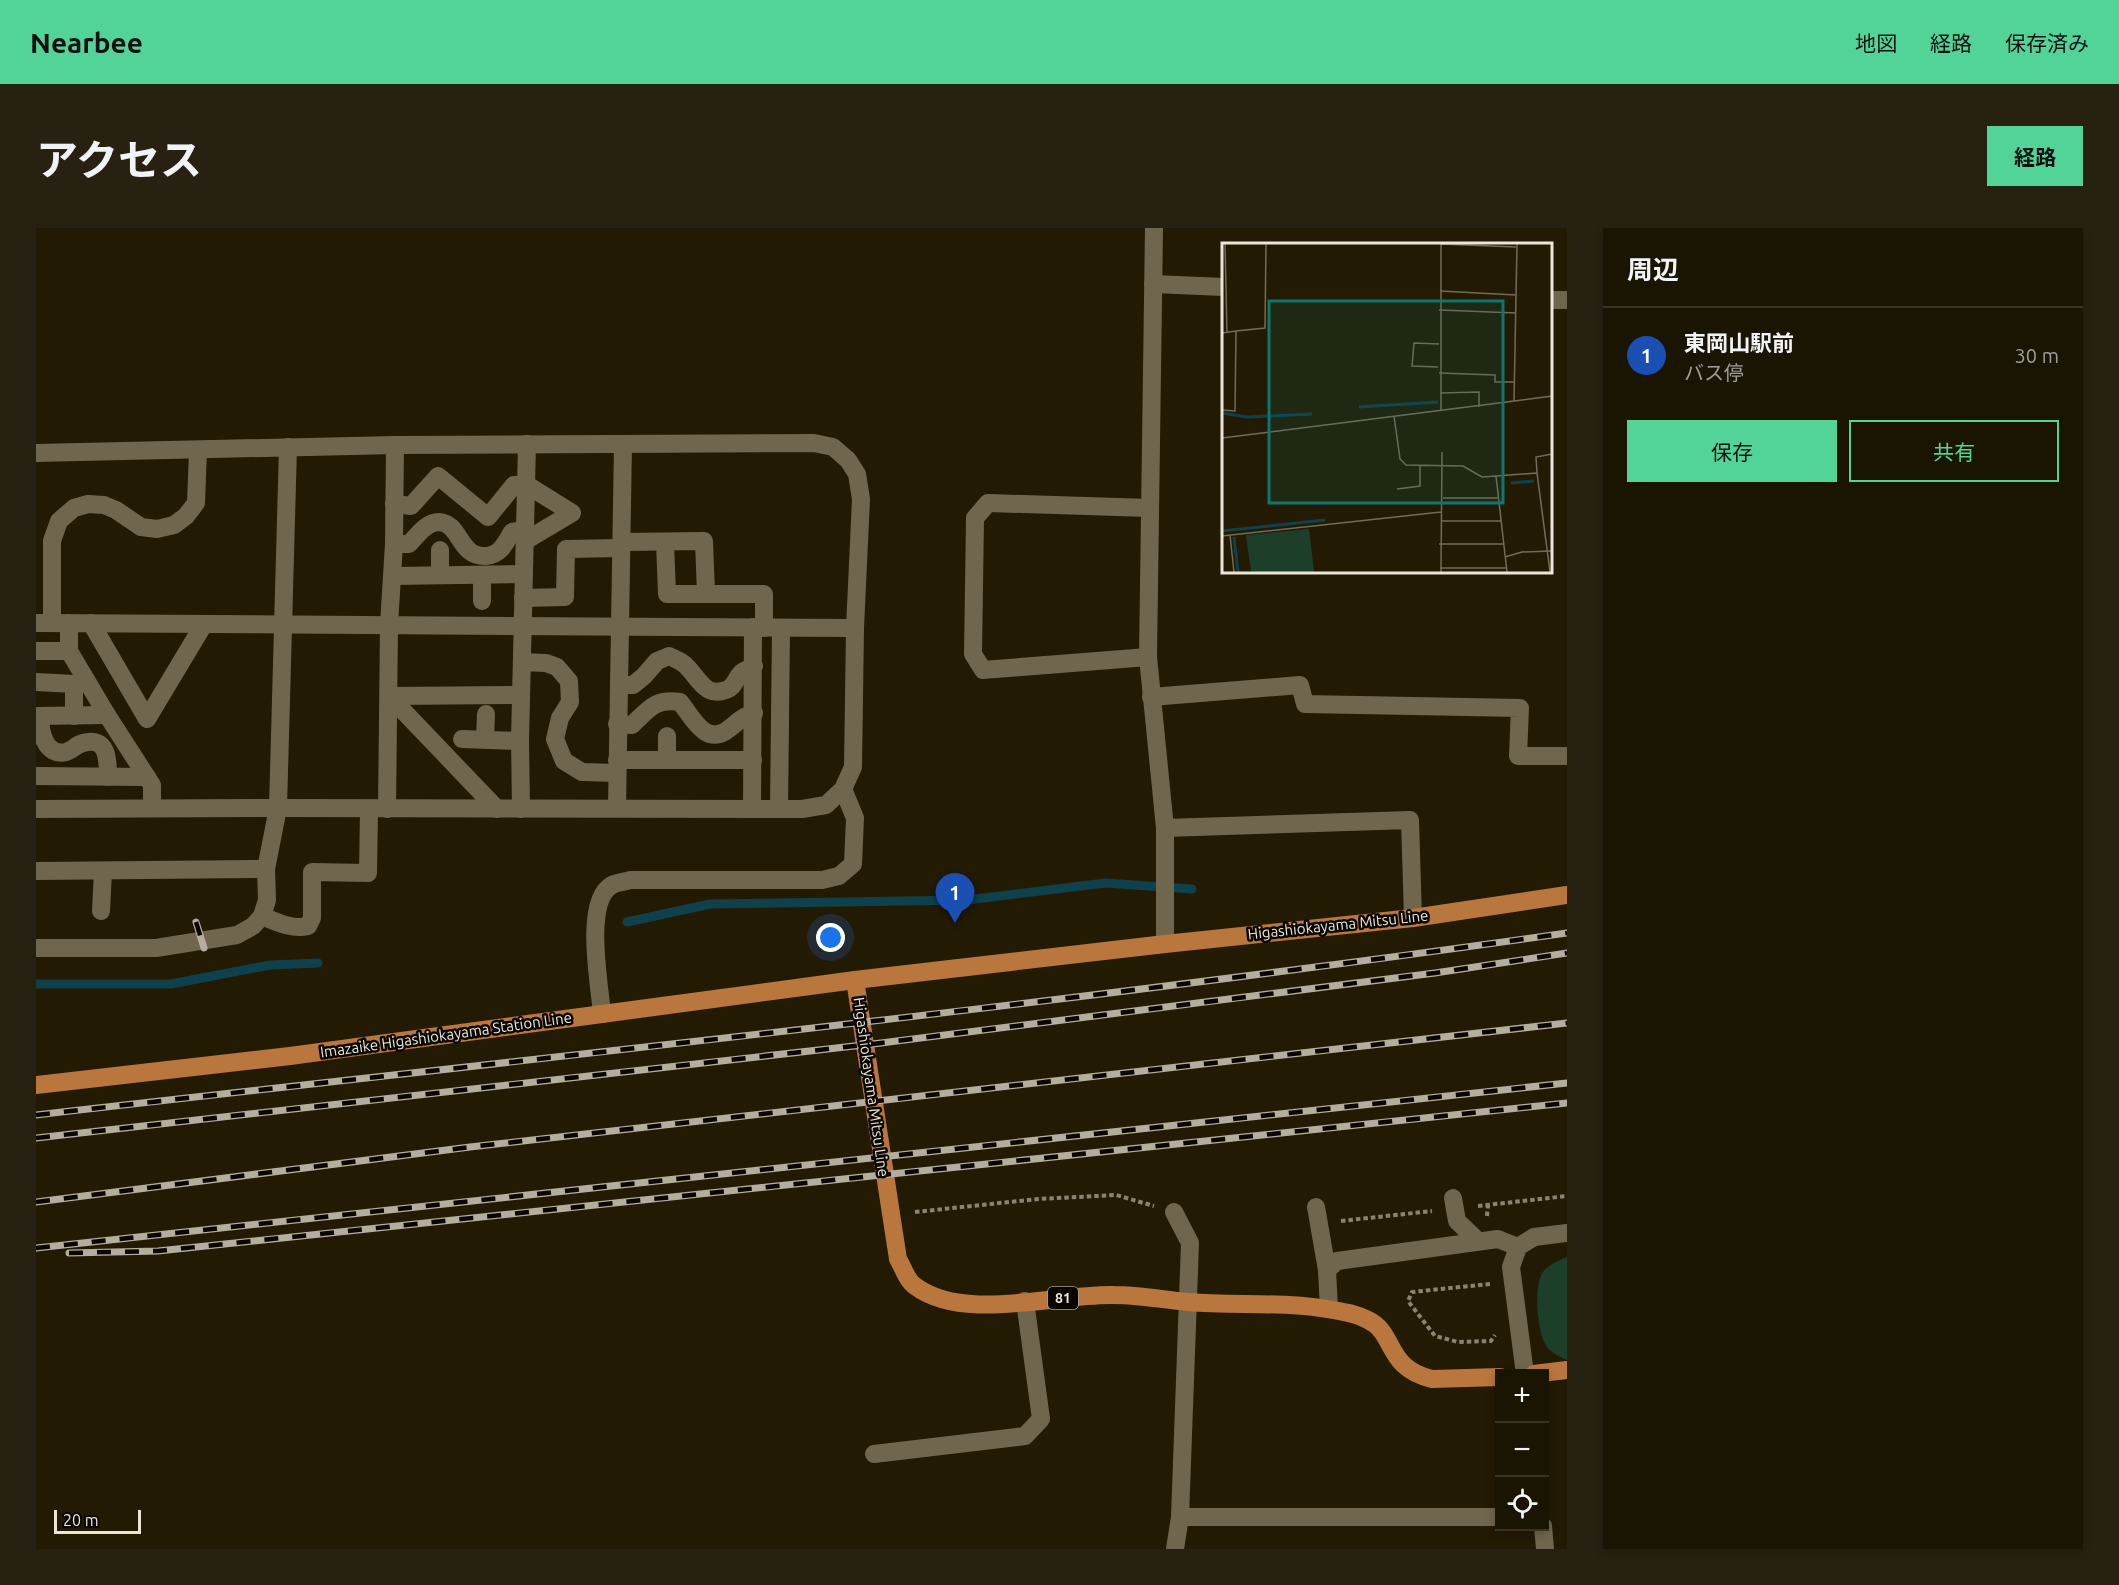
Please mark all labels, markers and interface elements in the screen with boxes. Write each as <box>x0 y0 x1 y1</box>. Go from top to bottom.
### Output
text: Nearbee <box>30 27 143 58</box>
text: 地図 <box>1855 31 1897 55</box>
text: 経路 <box>1930 31 1972 55</box>
text: 保存済み <box>2005 31 2089 55</box>
button: 経路 <box>1987 126 2083 186</box>
text: アクセス <box>36 136 202 183</box>
inset map <box>1222 243 1552 573</box>
text: 周辺 <box>1627 255 1679 284</box>
text: 東岡山駅前 <box>1684 330 1794 355</box>
text: 1 <box>1641 344 1652 367</box>
text: 30 m <box>2015 344 2059 367</box>
text: バス停 <box>1684 361 1744 384</box>
button: 保存 <box>1627 420 1837 482</box>
button: 共有 <box>1849 420 2059 482</box>
pin: 1 <box>936 874 974 923</box>
street label: Higashiokayama Mitsu Line <box>1247 907 1429 942</box>
your location <box>816 923 845 952</box>
street label: Higashiokayama Mitsu Line <box>850 996 893 1178</box>
street label: Imazaike Higashiokayama Station Line <box>319 1008 573 1061</box>
road number: 81 <box>1048 1287 1078 1309</box>
map controls <box>1495 1369 1549 1531</box>
button: + <box>1495 1369 1549 1423</box>
button: − <box>1495 1423 1549 1477</box>
button: locate <box>1495 1477 1549 1531</box>
scale bar <box>54 1507 141 1534</box>
text: 20 m <box>63 1511 99 1529</box>

